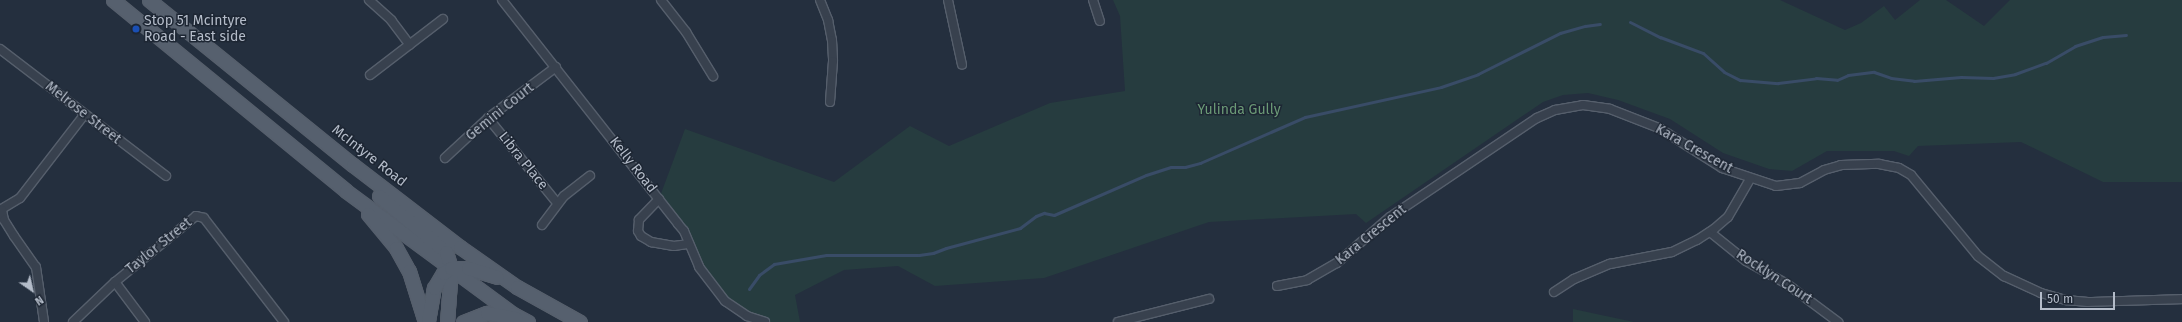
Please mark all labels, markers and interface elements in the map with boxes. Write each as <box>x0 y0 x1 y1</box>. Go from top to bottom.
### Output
place label: Stop 51 Mcintyre Road - East side <box>144 13 247 46</box>
marker: Stop 51 Mcintyre Road - East side <box>131 24 141 34</box>
street label: Melrose Street <box>42 78 124 148</box>
street label: Gemini Court <box>463 79 537 145</box>
park label: Yulinda Gully <box>1197 102 1281 118</box>
street label: Kara Crescent <box>1652 121 1736 177</box>
street label: McIntyre Road <box>328 122 410 190</box>
street label: Libra Place <box>495 129 551 193</box>
street label: Kelly Road <box>606 134 660 196</box>
street label: Kara Crescent <box>1332 201 1410 269</box>
street label: Taylor Street <box>123 214 195 278</box>
street label: Rocklyn Court <box>1733 246 1815 308</box>
north arrow <box>12 270 52 310</box>
scale bar <box>2042 284 2117 310</box>
text: 50 m <box>2047 292 2073 306</box>
text: N <box>32 293 46 308</box>

